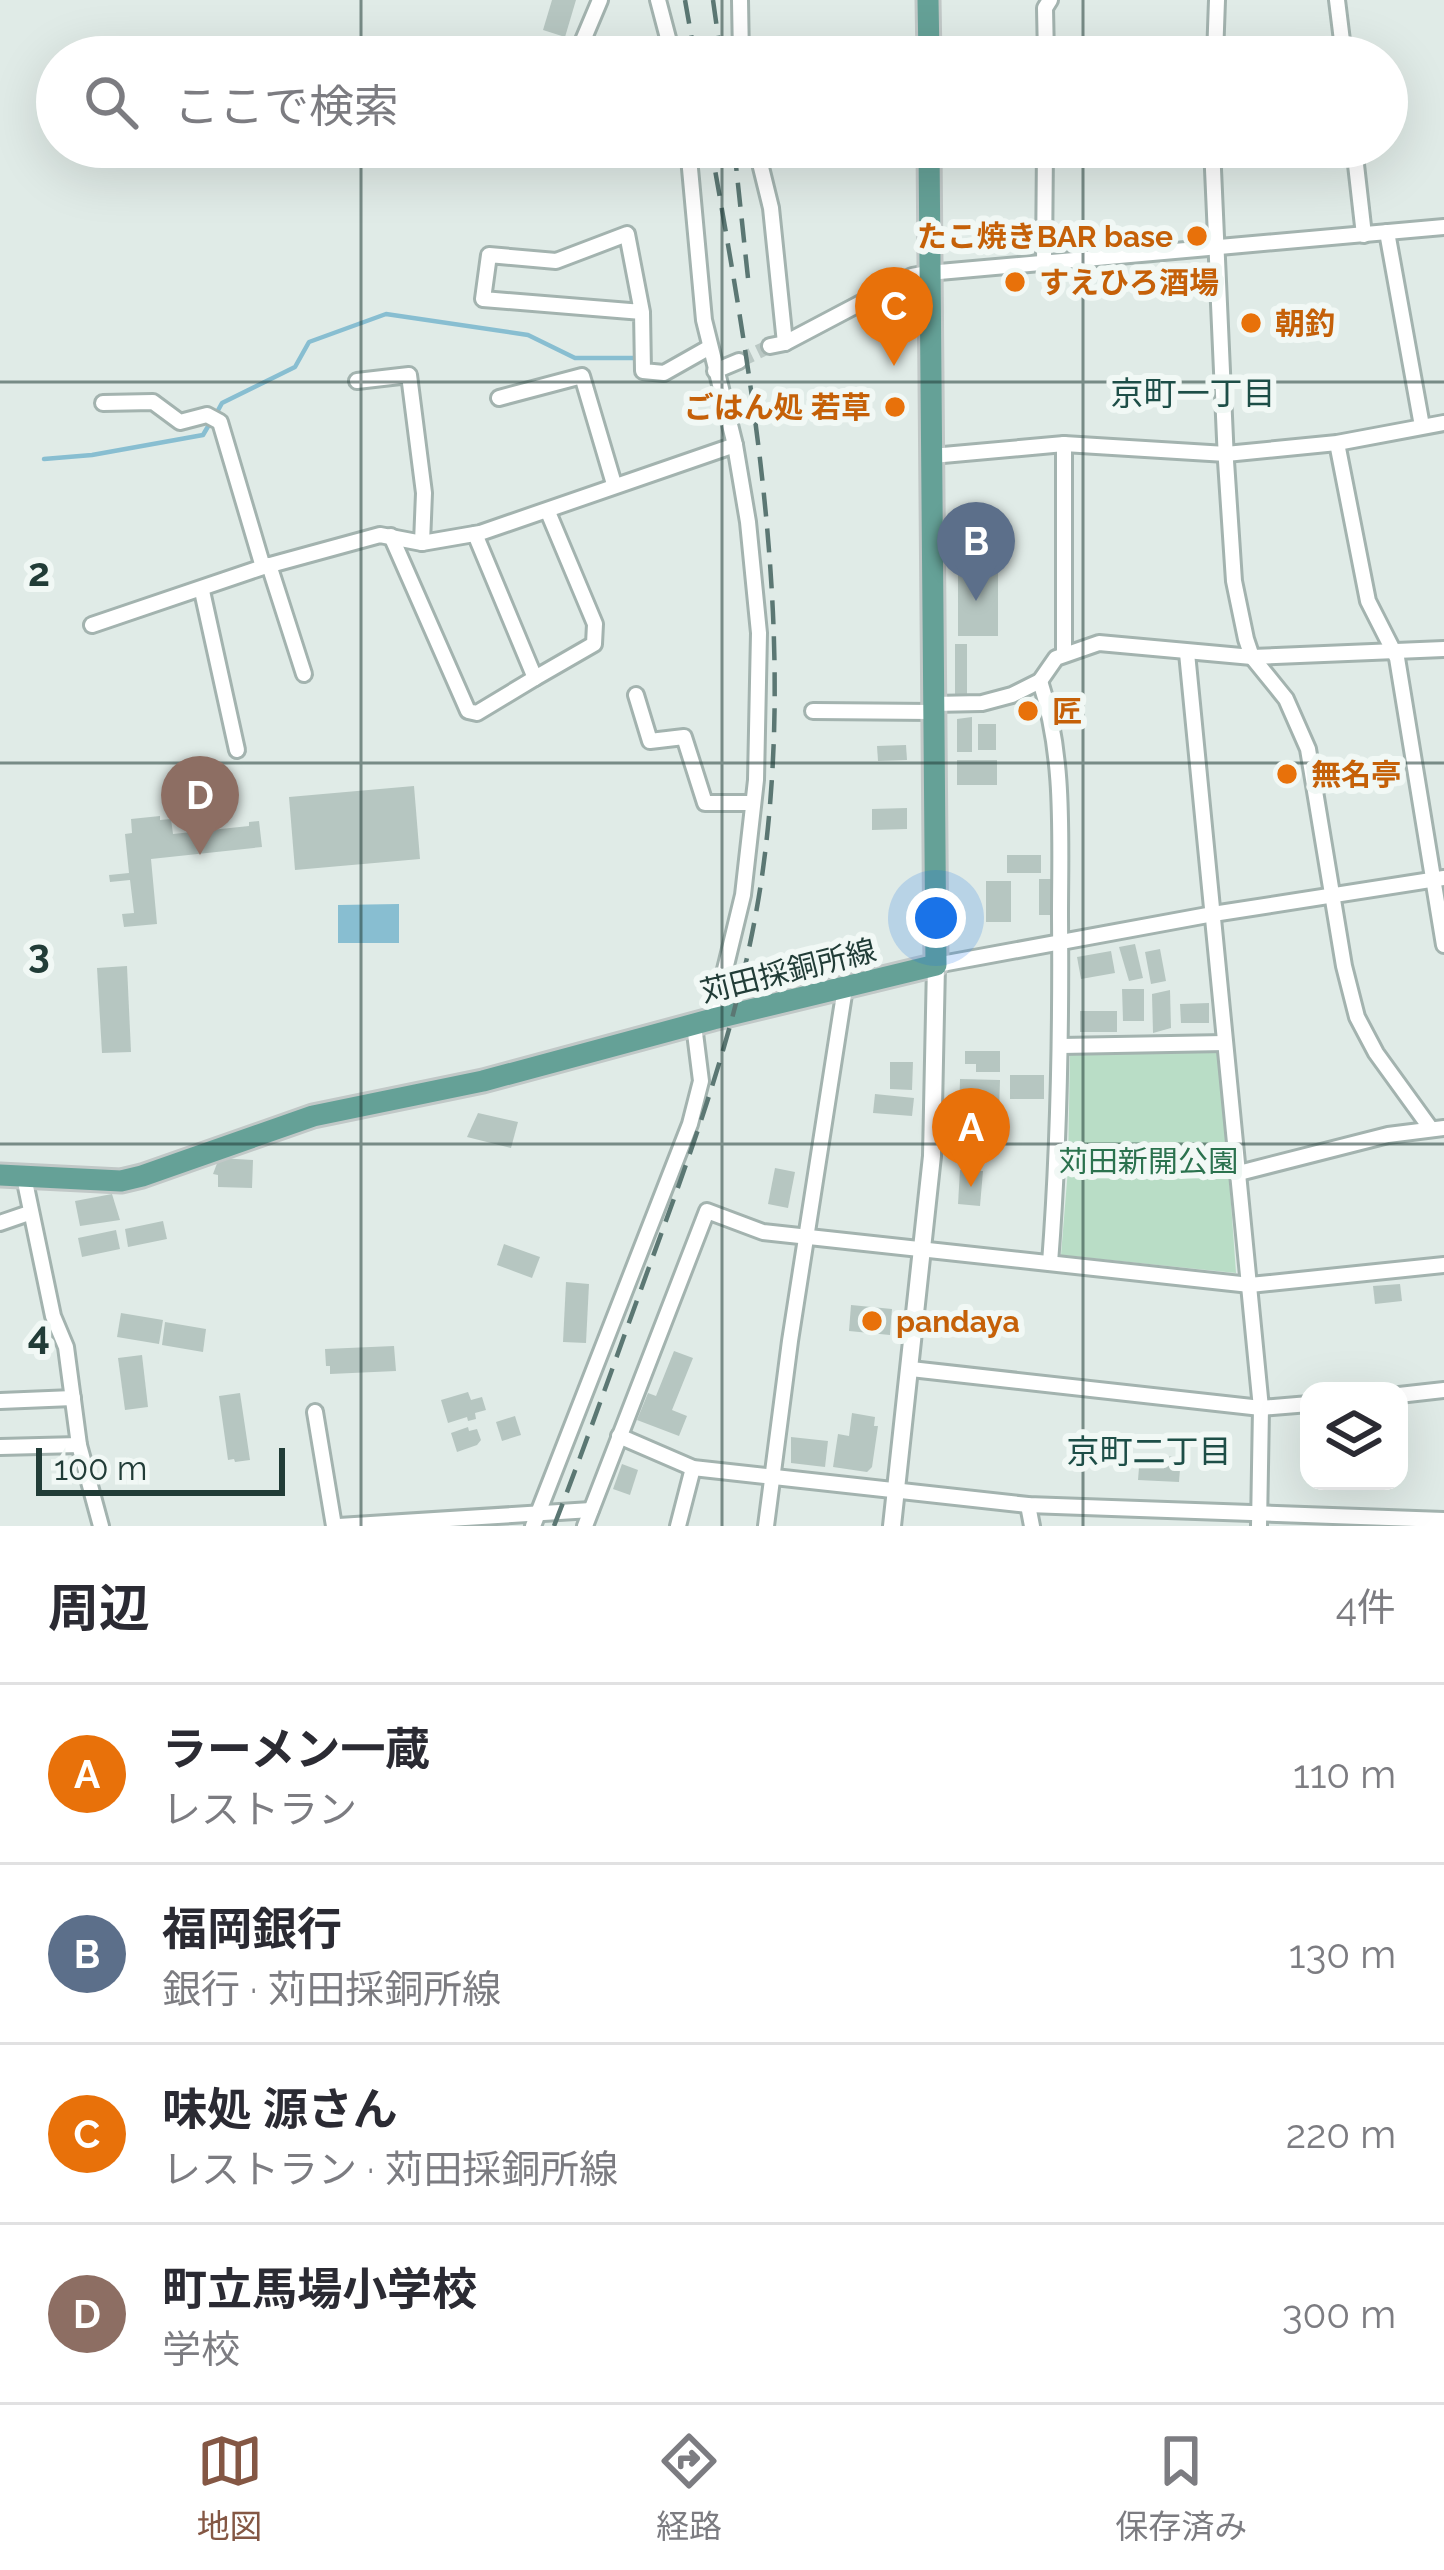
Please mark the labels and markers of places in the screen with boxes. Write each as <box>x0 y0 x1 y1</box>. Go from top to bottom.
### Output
place label: たこ焼きBAR base <box>917 219 1173 254</box>
marker: たこ焼きBAR base <box>1184 223 1210 249</box>
place label: すえひろ酒場 <box>1039 265 1219 300</box>
pin: C <box>855 267 933 366</box>
marker: すえひろ酒場 <box>1002 269 1028 295</box>
place label: 朝釣 <box>1275 306 1335 341</box>
marker: 朝釣 <box>1238 310 1264 336</box>
place label: ごはん処 若草 <box>684 390 871 425</box>
marker: ごはん処 若草 <box>882 394 908 420</box>
pin: B <box>937 502 1015 601</box>
place label: 匠 <box>1052 694 1082 729</box>
marker: 匠 <box>1015 698 1041 724</box>
pin: D <box>161 756 239 855</box>
place label: 無名亭 <box>1311 757 1401 792</box>
marker: 無名亭 <box>1274 761 1300 787</box>
pin: A <box>932 1088 1010 1187</box>
place label: pandaya <box>896 1304 1020 1339</box>
marker: pandaya <box>859 1308 885 1334</box>

